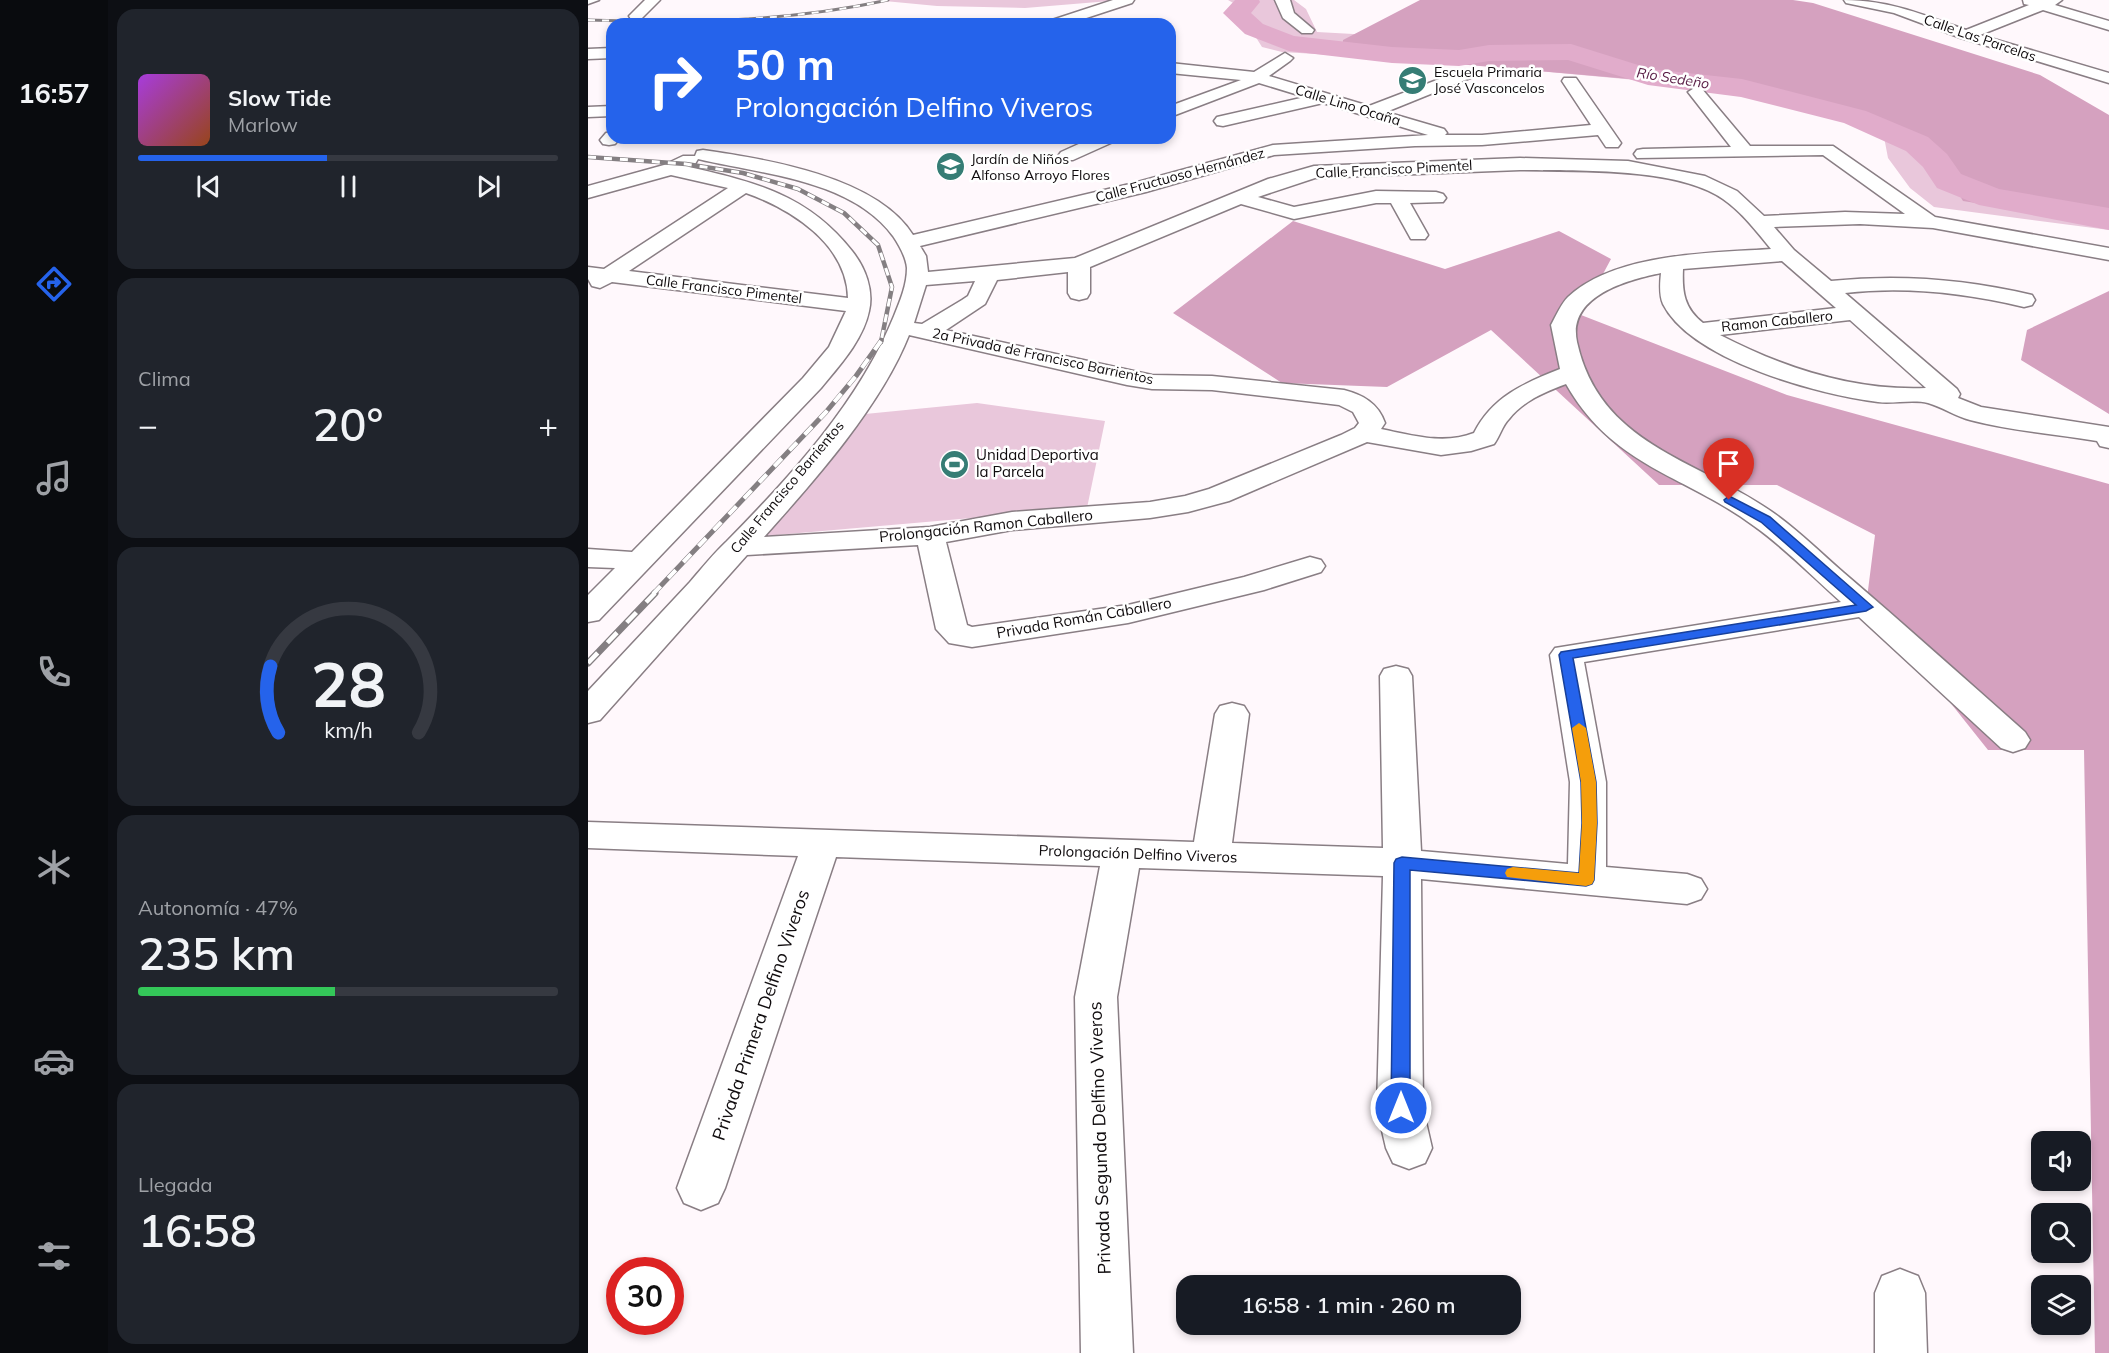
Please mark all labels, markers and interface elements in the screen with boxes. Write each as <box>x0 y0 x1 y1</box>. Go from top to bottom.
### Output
street label: Calle Las Parcelas <box>1921 10 2039 66</box>
text: 50 m <box>735 38 835 91</box>
icon: right <box>636 42 714 120</box>
place label: Escuela Primaria José Vasconcelos <box>1434 63 1545 97</box>
water label: Río Sedeño <box>1635 63 1711 93</box>
school or university icon: Escuela Primaria José Vasconcelos <box>1397 64 1429 96</box>
text: 16:57 <box>18 76 90 110</box>
street label: Calle Lino Ocaña <box>1293 80 1403 130</box>
text: Slow Tide <box>228 84 331 112</box>
text: Prolongación Delfino Viveros <box>735 90 1093 124</box>
text: Marlow <box>228 112 298 137</box>
street label: Calle Fructuoso Hernández <box>1093 144 1267 206</box>
place label: Jardín de Niños Alfonso Arroyo Flores <box>971 150 1110 184</box>
school or university icon: Jardín de Niños Alfonso Arroyo Flores <box>934 151 966 183</box>
street label: Calle Francisco Pimentel <box>1315 156 1473 182</box>
icon: previous <box>192 170 225 203</box>
icon: pause <box>332 170 365 203</box>
icon: next <box>472 170 505 203</box>
icon: directions <box>33 263 75 305</box>
street label: Calle Francisco Pimentel <box>645 270 803 308</box>
street label: Ramon Caballero <box>1720 306 1834 336</box>
street label: 2a Privada de Francisco Barrientos <box>931 324 1155 388</box>
text: Clima <box>138 366 191 391</box>
text: 20° <box>313 396 383 452</box>
text: − <box>138 404 158 445</box>
text: + <box>538 404 558 445</box>
street label: Calle Francisco Barrientos <box>726 417 848 557</box>
pin <box>1703 438 1754 500</box>
place label: Unidad Deportiva la Parcela <box>976 445 1099 481</box>
icon: arrive <box>1712 447 1745 480</box>
sports icon: Unidad Deportiva la Parcela <box>939 448 971 480</box>
icon: music <box>33 457 75 499</box>
street label: Prolongación Ramon Caballero <box>878 505 1094 546</box>
street label: Privada Román Caballero <box>995 593 1173 642</box>
text: 28 <box>311 645 385 724</box>
icon: phone <box>33 651 75 693</box>
text: km/h <box>324 717 372 744</box>
street label: Prolongación Delfino Viveros <box>1038 841 1238 866</box>
icon: climate <box>33 846 75 888</box>
street label: Privada Primera Delfino Viveros <box>707 886 814 1143</box>
text: Autonomía · 47% <box>138 895 298 920</box>
text: 235 km <box>138 925 295 981</box>
street label: Privada Segunda Delfino Viveros <box>1083 1001 1116 1275</box>
icon: car <box>33 1040 75 1082</box>
position arrow <box>1369 1076 1433 1140</box>
map controls <box>2031 1131 2091 1335</box>
button: sound <box>2031 1131 2091 1191</box>
text: Llegada <box>138 1172 213 1197</box>
text: 16:58 <box>138 1202 257 1258</box>
button: search <box>2031 1203 2091 1263</box>
icon: filters <box>33 1235 75 1277</box>
speed limit sign: 30 <box>606 1257 684 1335</box>
button: layers <box>2031 1275 2091 1335</box>
text: 16:58 · 1 min · 260 m <box>1241 1291 1456 1319</box>

